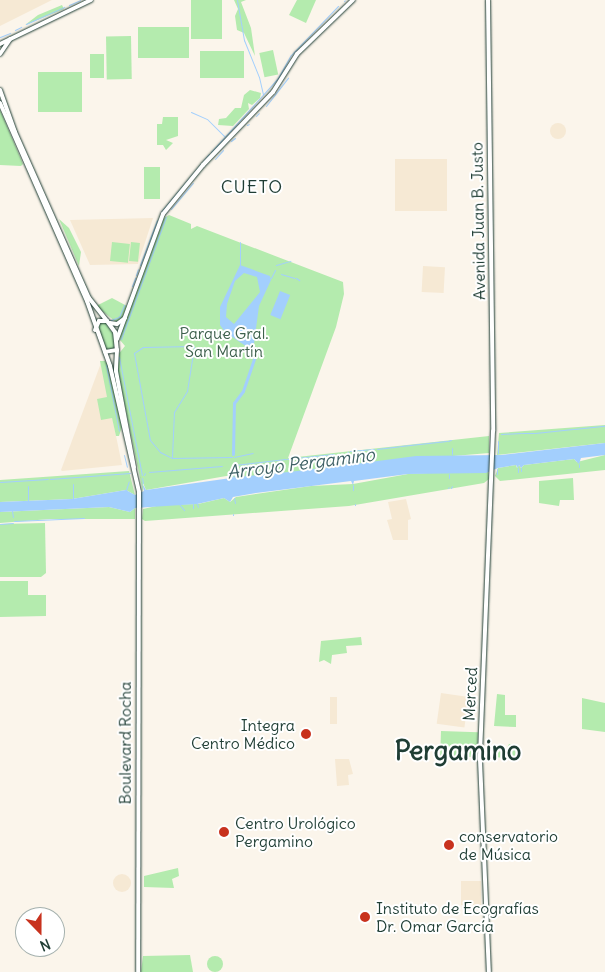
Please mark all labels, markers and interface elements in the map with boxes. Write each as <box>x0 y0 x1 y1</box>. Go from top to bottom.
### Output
street label: Avenida Juan B. Justo <box>467 142 489 300</box>
district label: CUETO <box>220 176 284 198</box>
park label: Parque Gral. San Martín <box>179 323 269 361</box>
water label: Arroyo Pergamino <box>226 444 376 484</box>
street label: Merced <box>459 667 481 721</box>
street label: Boulevard Rocha <box>115 682 135 804</box>
place label: Integra Centro Médico <box>191 715 295 753</box>
marker: Integra Centro Médico <box>299 727 313 741</box>
district label: Pergamino <box>395 735 521 767</box>
place label: Centro Urológico Pergamino <box>235 813 356 851</box>
marker: Centro Urológico Pergamino <box>217 825 231 839</box>
place label: conservatorio de Música <box>459 826 558 864</box>
marker: conservatorio de Música <box>443 839 455 851</box>
place label: Instituto de Ecografías Dr. Omar García <box>376 898 539 936</box>
north arrow <box>15 907 65 957</box>
marker: Instituto de Ecografías Dr. Omar García <box>358 910 372 924</box>
text: N <box>37 935 53 955</box>

